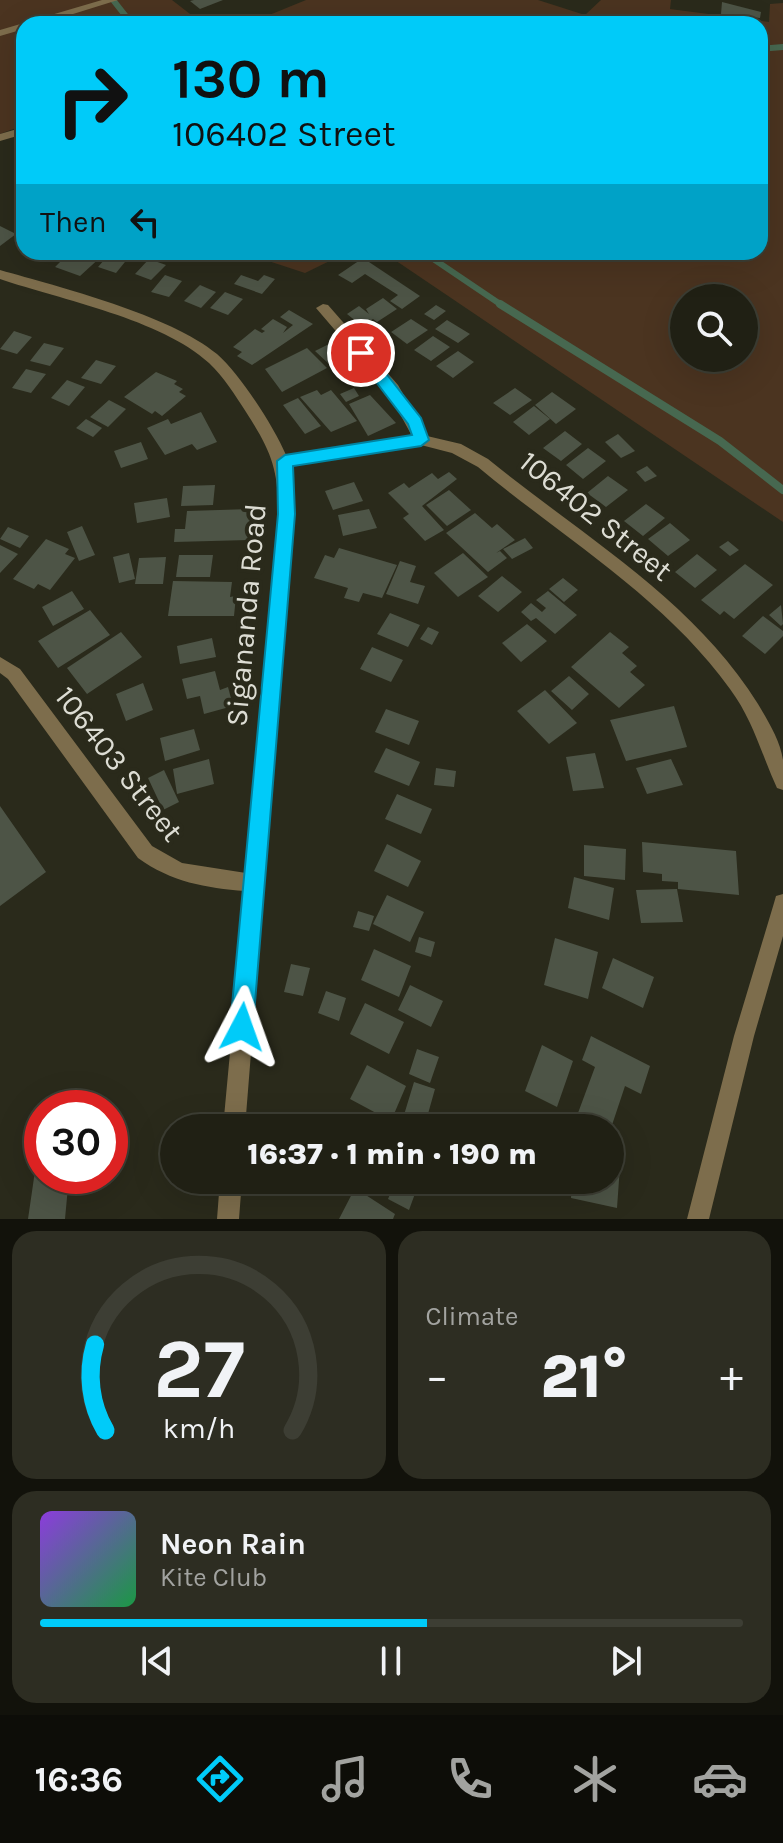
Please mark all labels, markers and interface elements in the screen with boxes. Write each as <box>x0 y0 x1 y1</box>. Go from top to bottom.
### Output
text: 130 m <box>172 46 330 111</box>
icon: right <box>40 48 144 152</box>
text: 106402 Street <box>172 113 396 155</box>
icon: left <box>123 200 167 244</box>
text: Then <box>40 204 107 240</box>
map controls <box>670 284 758 372</box>
button: search <box>670 284 758 372</box>
pin <box>327 319 395 387</box>
icon: arrive <box>339 331 383 375</box>
street label: 106402 Street <box>512 443 680 589</box>
street label: Sigananda Road <box>218 502 274 728</box>
street label: 106403 Street <box>47 679 191 849</box>
position arrow <box>200 985 284 1069</box>
speed limit sign: 30 <box>24 1090 128 1194</box>
text: 16:37 · 1 min · 190 m <box>247 1136 537 1172</box>
text: Climate <box>426 1301 518 1332</box>
text: 27 <box>153 1321 245 1418</box>
text: 21° <box>541 1342 628 1412</box>
text: − <box>426 1351 449 1402</box>
text: + <box>720 1351 743 1402</box>
text: km/h <box>163 1412 235 1445</box>
text: Neon Rain <box>160 1526 306 1562</box>
text: Kite Club <box>160 1562 267 1593</box>
icon: previous <box>135 1639 179 1683</box>
icon: pause <box>369 1639 413 1683</box>
icon: next <box>604 1639 648 1683</box>
icon: directions <box>192 1751 248 1807</box>
icon: music <box>317 1751 373 1807</box>
icon: phone <box>442 1751 498 1807</box>
icon: climate <box>567 1751 623 1807</box>
icon: car <box>692 1751 748 1807</box>
text: 16:36 <box>35 1758 123 1800</box>

